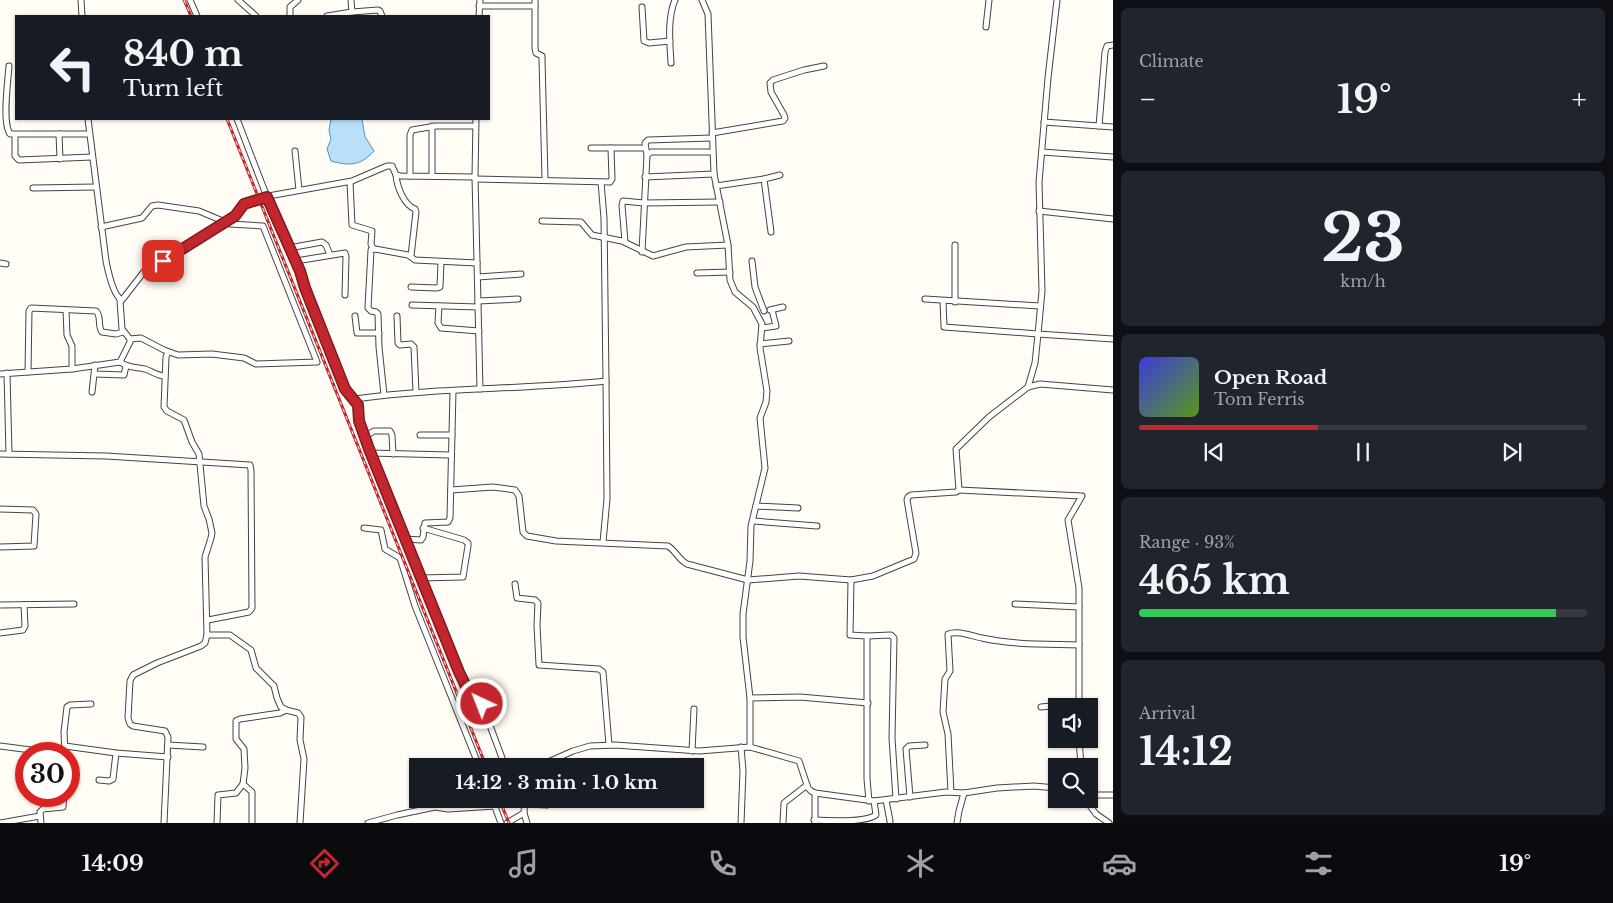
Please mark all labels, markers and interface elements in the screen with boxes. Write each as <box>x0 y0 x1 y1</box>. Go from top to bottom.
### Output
text: 840 m <box>123 32 243 75</box>
icon: left <box>40 35 105 100</box>
text: Climate <box>1139 51 1204 71</box>
text: Turn left <box>123 75 223 102</box>
text: 19° <box>1337 76 1392 123</box>
text: − <box>1139 82 1157 117</box>
text: + <box>1572 82 1587 117</box>
text: 23 <box>1321 198 1405 279</box>
pin <box>142 240 184 282</box>
icon: arrive <box>149 247 177 275</box>
text: km/h <box>1340 271 1386 291</box>
text: Open Road <box>1214 366 1327 389</box>
text: Tom Ferris <box>1214 389 1305 409</box>
icon: previous <box>1200 438 1228 466</box>
icon: pause <box>1349 438 1377 466</box>
icon: next <box>1498 438 1526 466</box>
text: Range · 93% <box>1139 532 1235 552</box>
text: 465 km <box>1139 557 1290 604</box>
position arrow <box>455 677 507 729</box>
map controls <box>1048 698 1098 808</box>
button: sound <box>1048 698 1098 748</box>
text: Arrival <box>1139 703 1196 723</box>
text: 14:12 <box>1139 728 1233 775</box>
speed limit sign: 30 <box>15 742 80 807</box>
button: search <box>1048 758 1098 808</box>
text: 14:12 · 3 min · 1.0 km <box>455 771 658 794</box>
icon: directions <box>307 846 342 881</box>
icon: music <box>506 846 541 881</box>
icon: phone <box>705 846 740 881</box>
icon: climate <box>903 846 938 881</box>
icon: car <box>1102 846 1137 881</box>
icon: filters <box>1301 846 1336 881</box>
text: 14:09 <box>82 850 144 877</box>
text: 19° <box>1499 850 1531 877</box>

